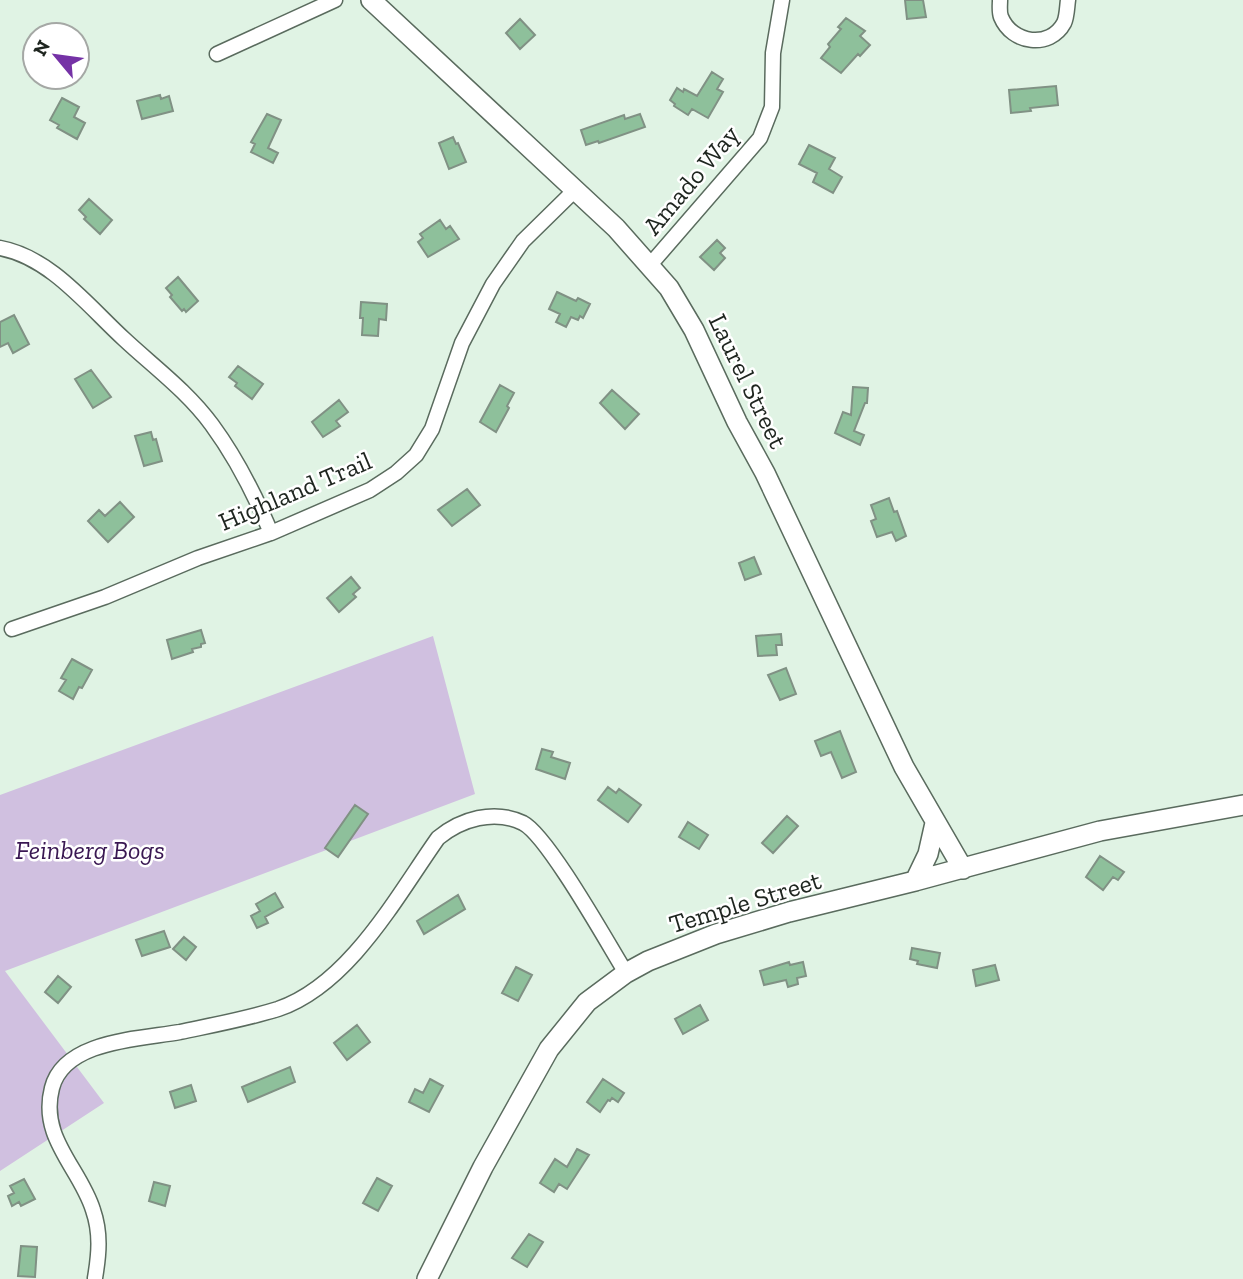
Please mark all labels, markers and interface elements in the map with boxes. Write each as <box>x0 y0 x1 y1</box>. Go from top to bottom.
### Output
north arrow <box>21 21 91 91</box>
text: N <box>28 36 55 60</box>
street label: Amado Way <box>636 118 746 241</box>
street label: Laurel Street <box>702 308 794 454</box>
street label: Highland Trail <box>214 444 376 538</box>
park label: Feinberg Bogs <box>15 834 165 866</box>
street label: Temple Street <box>665 864 825 940</box>

